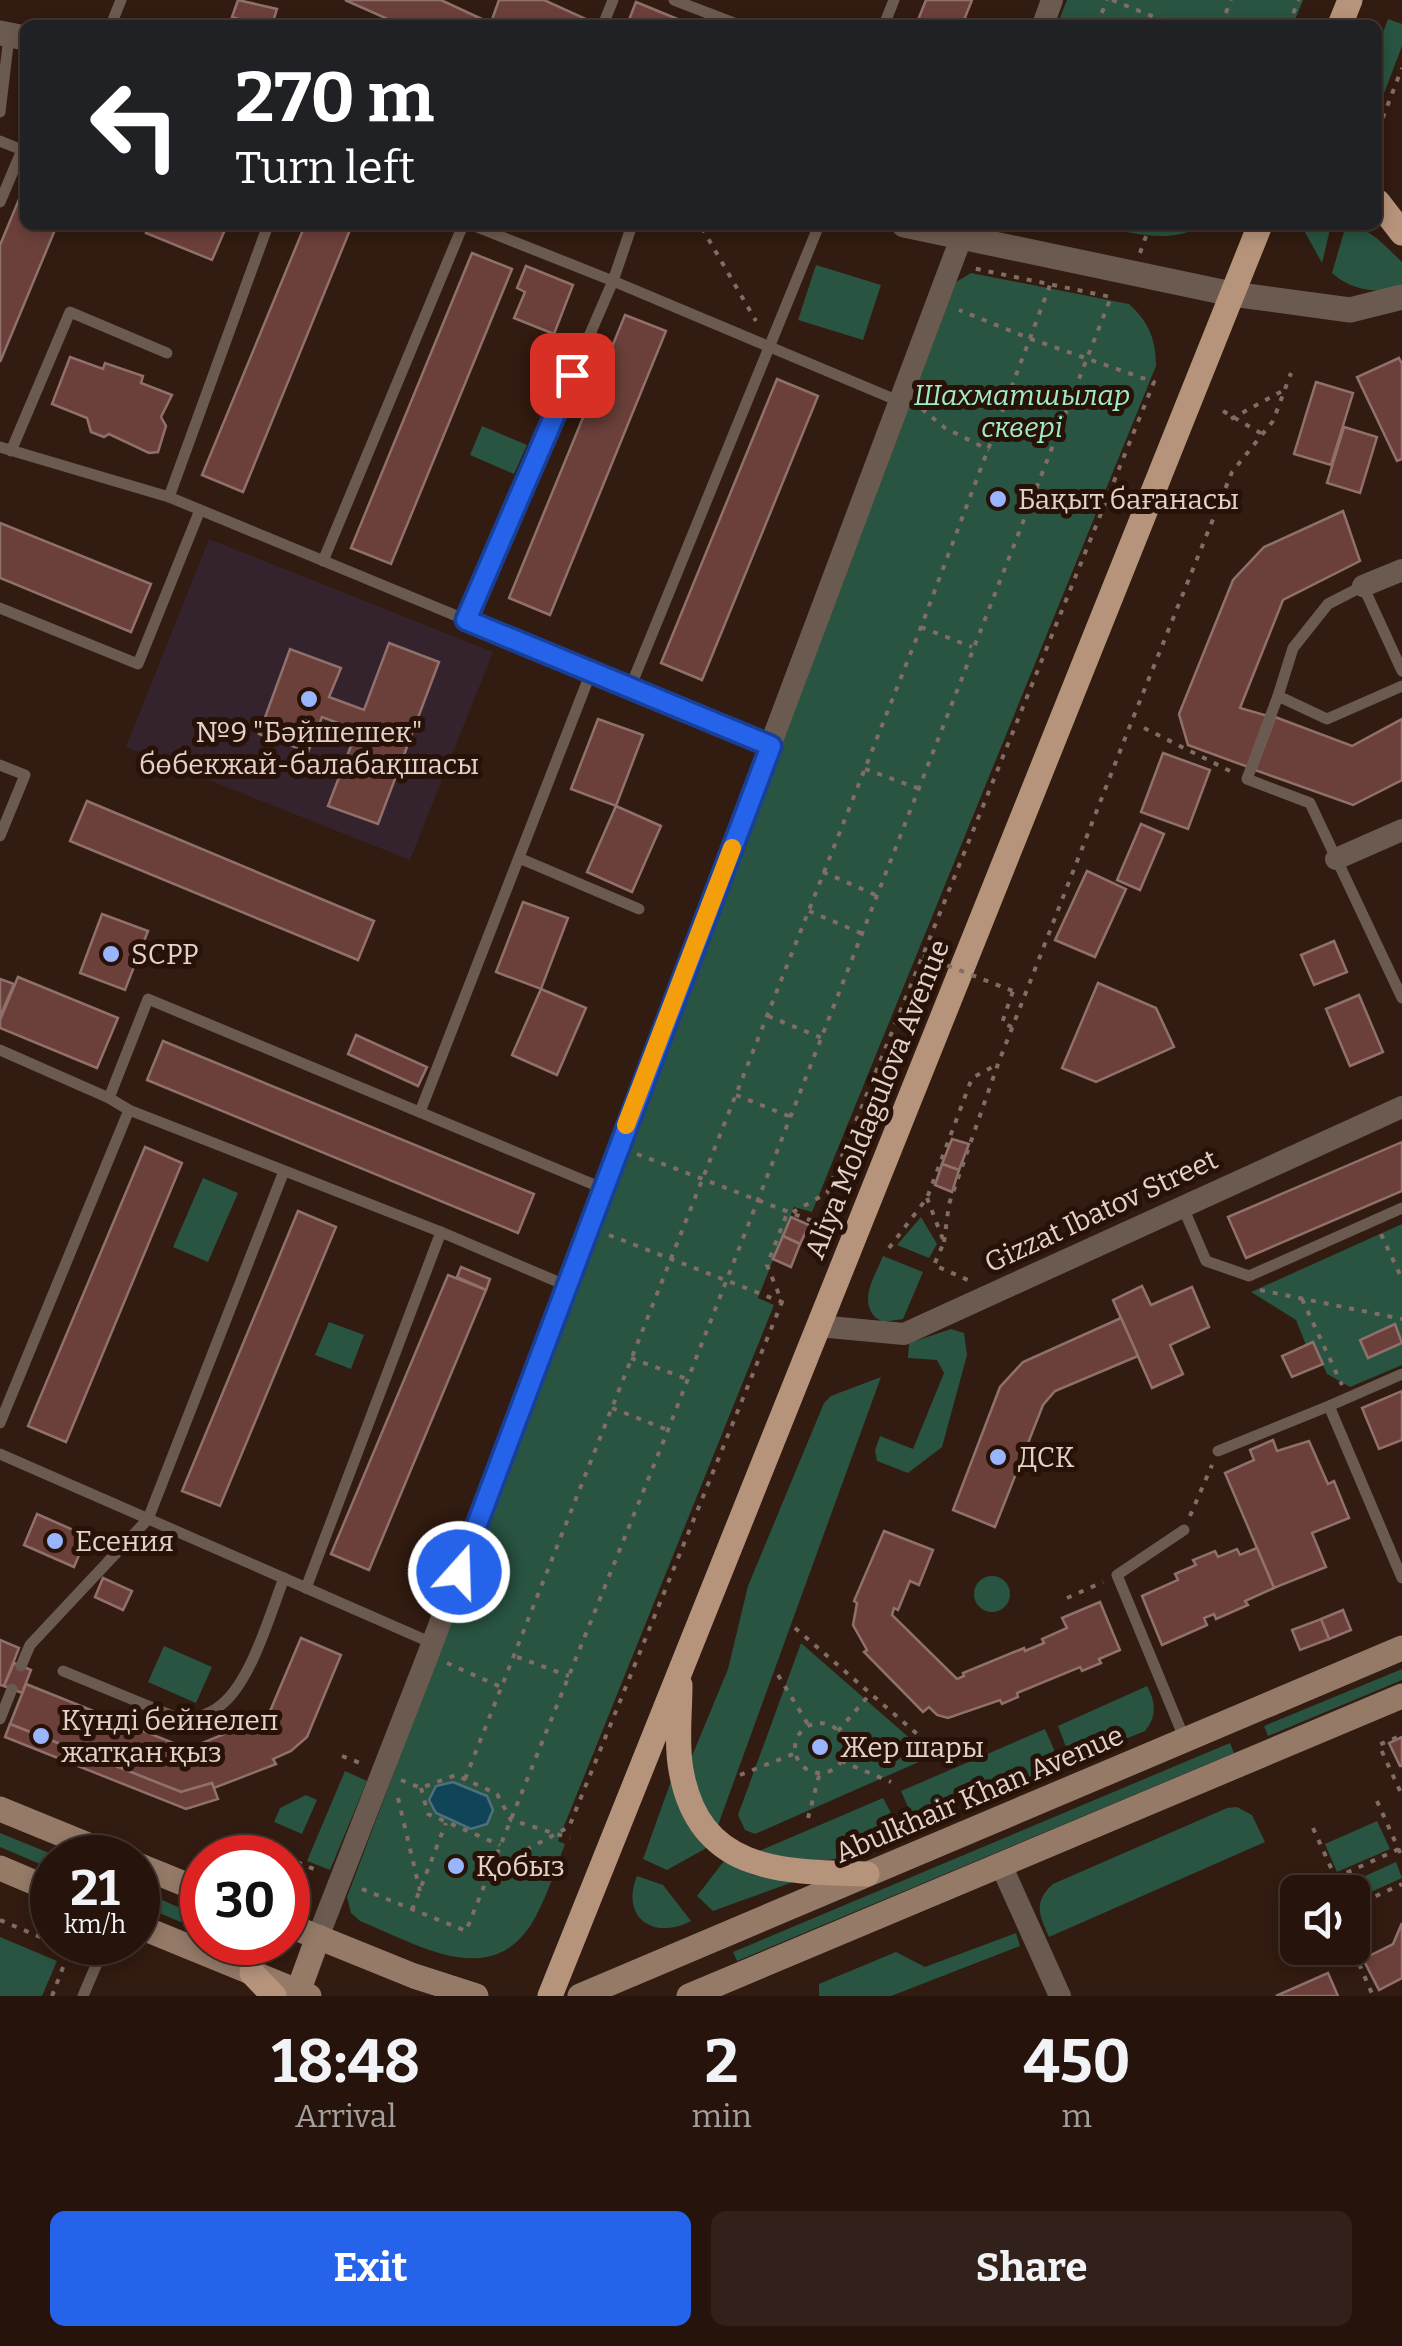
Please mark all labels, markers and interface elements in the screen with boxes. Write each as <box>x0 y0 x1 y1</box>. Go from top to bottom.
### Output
text: 270 m <box>235 56 434 140</box>
icon: left <box>70 60 200 190</box>
text: Turn left <box>235 141 415 195</box>
pin <box>530 333 615 418</box>
icon: arrive <box>545 348 600 403</box>
park label: Шахматшылар сквері <box>914 379 1130 444</box>
place label: Бақыт бағанасы <box>1018 483 1239 516</box>
marker: Бақыт бағанасы <box>987 488 1009 510</box>
marker: №9 "Бәйшешек" бөбекжай-балабақшасы <box>298 688 320 710</box>
place label: №9 "Бәйшешек" бөбекжай-балабақшасы <box>139 716 479 781</box>
street label: Aliya Moldagulova Avenue <box>798 935 956 1263</box>
place label: SCPP <box>131 938 199 971</box>
marker: SCPP <box>100 943 122 965</box>
street label: Gizzat Ibatov Street <box>979 1143 1223 1279</box>
place label: ДСК <box>1018 1441 1075 1474</box>
marker: ДСК <box>987 1446 1009 1468</box>
position arrow <box>407 1520 511 1624</box>
place label: Есения <box>75 1525 174 1558</box>
marker: Есения <box>44 1530 66 1552</box>
place label: Күнді бейнелеп жатқан қыз <box>61 1704 278 1769</box>
street label: Abulkhair Khan Avenue <box>830 1718 1128 1870</box>
marker: Күнді бейнелеп жатқан қыз <box>30 1725 52 1747</box>
place label: Жер шары <box>840 1731 984 1764</box>
marker: Жер шары <box>809 1736 831 1758</box>
speed limit sign: 30 <box>180 1835 310 1965</box>
place label: Қобыз <box>476 1850 565 1883</box>
marker: Қобыз <box>445 1855 467 1877</box>
text: 21 <box>70 1858 120 1918</box>
map controls <box>1280 1875 1370 1965</box>
button: sound <box>1280 1875 1370 1965</box>
text: km/h <box>64 1910 126 1940</box>
text: 18:48 <box>271 2026 420 2098</box>
text: 2 <box>705 2026 738 2098</box>
text: 450 <box>1023 2026 1131 2098</box>
text: Arrival <box>295 2097 396 2135</box>
text: min <box>691 2097 752 2135</box>
text: m <box>1062 2097 1092 2135</box>
button: Exit <box>50 2211 691 2326</box>
button: Share <box>711 2211 1352 2326</box>

